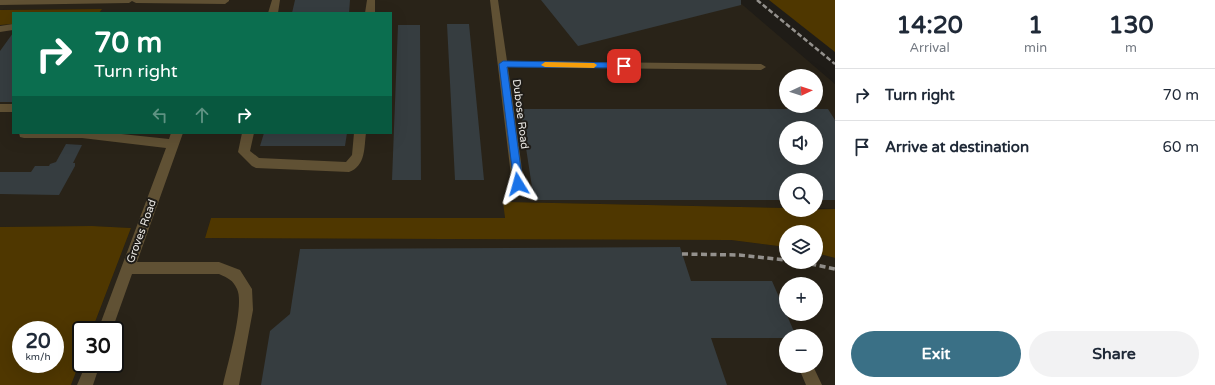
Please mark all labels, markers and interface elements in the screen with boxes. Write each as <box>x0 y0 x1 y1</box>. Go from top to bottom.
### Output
text: 14:20 <box>896 11 963 40</box>
text: 1 <box>1028 11 1043 40</box>
text: 130 <box>1108 11 1154 40</box>
text: 70 m <box>94 26 162 60</box>
icon: right <box>28 28 80 80</box>
text: Arrival <box>909 40 950 56</box>
text: min <box>1024 40 1047 56</box>
text: m <box>1125 40 1137 56</box>
pin <box>607 49 641 83</box>
icon: arrive <box>613 55 635 77</box>
text: Turn right <box>94 60 178 82</box>
north arrow <box>779 69 823 113</box>
map controls <box>779 69 823 373</box>
street label: Dubose Road <box>510 78 531 150</box>
icon: right <box>851 84 873 106</box>
text: Turn right <box>885 86 955 104</box>
text: 70 m <box>1162 86 1199 104</box>
icon: left <box>149 104 171 126</box>
icon: ahead <box>191 104 213 126</box>
icon: right <box>233 104 255 126</box>
button: sound <box>779 121 823 165</box>
icon: arrive <box>851 136 873 158</box>
text: Arrive at destination <box>885 138 1029 156</box>
text: 60 m <box>1162 138 1199 156</box>
position arrow <box>497 163 539 205</box>
button: search <box>779 173 823 217</box>
street label: Groves Road <box>124 198 159 265</box>
button: layers <box>779 225 823 269</box>
button: + <box>779 277 823 321</box>
speed limit sign: 30 <box>72 321 124 373</box>
button: − <box>779 329 823 373</box>
text: 20 <box>25 330 51 354</box>
button: Exit <box>851 331 1021 377</box>
button: Share <box>1029 331 1199 377</box>
text: km/h <box>25 351 51 363</box>

